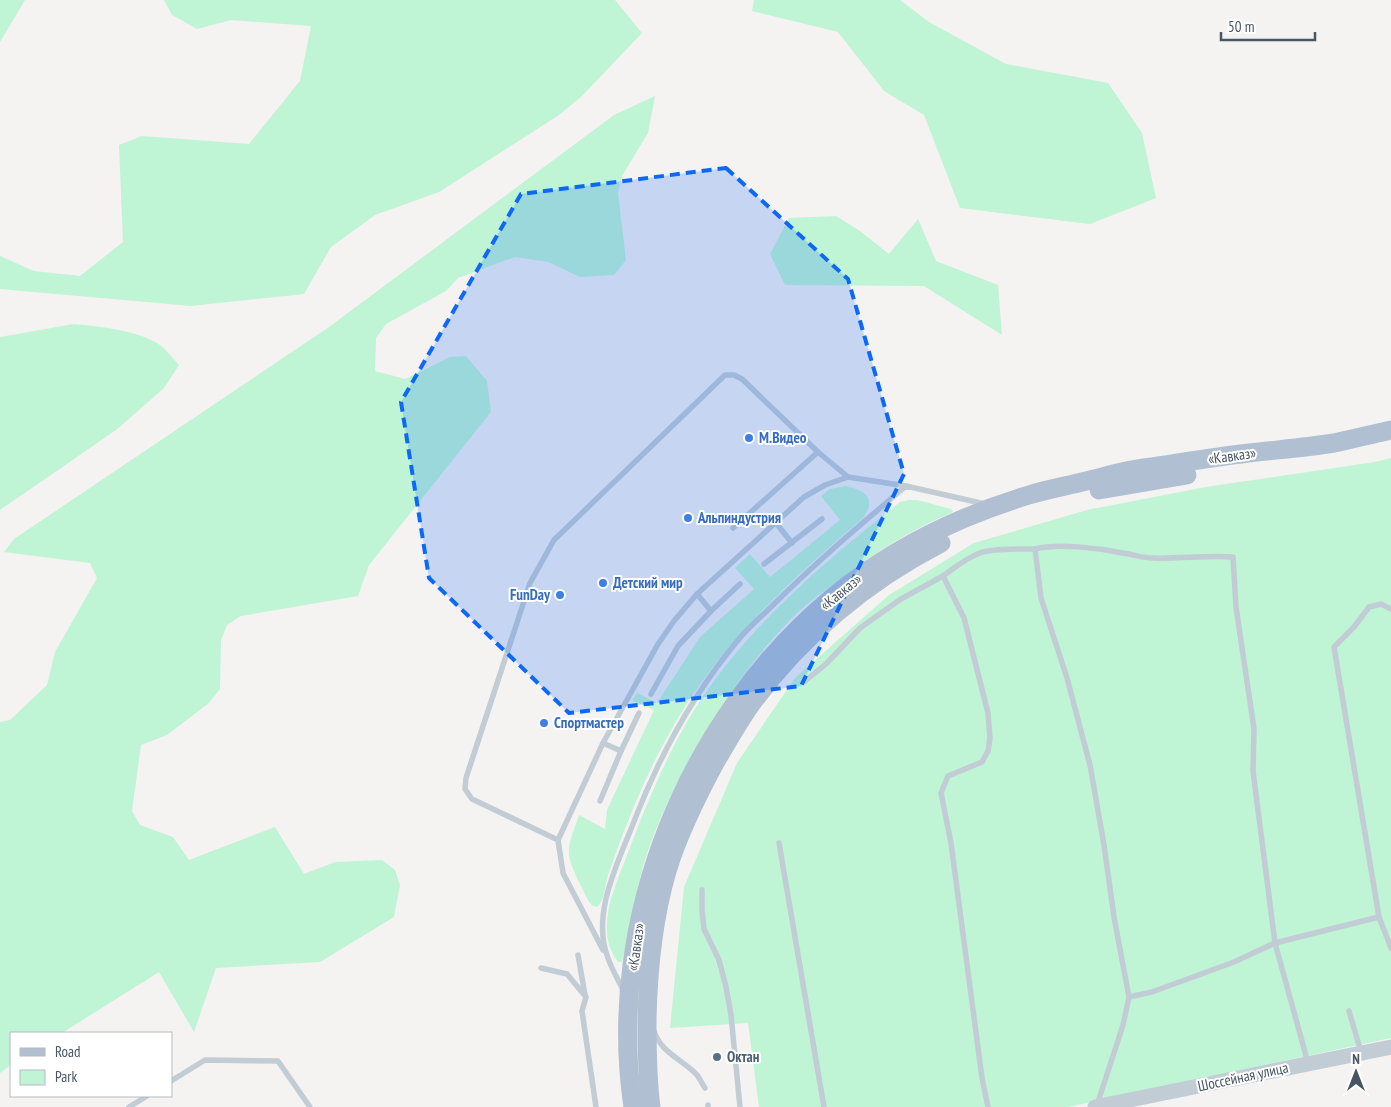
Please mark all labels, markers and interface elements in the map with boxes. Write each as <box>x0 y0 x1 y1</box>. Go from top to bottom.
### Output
scale bar <box>1221 10 1315 42</box>
text: 50 m <box>1228 17 1254 36</box>
place label: М.Видео <box>759 428 807 447</box>
marker: М.Видео <box>743 432 755 444</box>
street label: «Кавказ» <box>1207 443 1257 468</box>
place label: Альпиндустрия <box>697 508 781 527</box>
marker: Альпиндустрия <box>682 512 694 524</box>
street label: «Кавказ» <box>816 569 866 614</box>
place label: Детский мир <box>613 573 683 592</box>
marker: Детский мир <box>597 577 609 589</box>
place label: FunDay <box>510 585 551 604</box>
marker: FunDay <box>554 589 566 601</box>
place label: Спортмастер <box>554 713 624 732</box>
marker: Спортмастер <box>538 717 550 729</box>
street label: «Кавказ» <box>623 922 648 972</box>
legend <box>10 1032 172 1097</box>
text: Road <box>55 1042 81 1061</box>
place label: Октан <box>727 1047 760 1066</box>
north arrow <box>1331 1047 1381 1097</box>
text: N <box>1352 1050 1360 1068</box>
marker: Октан <box>711 1051 723 1063</box>
street label: Шоссейная улица <box>1196 1058 1290 1095</box>
text: Park <box>55 1067 77 1086</box>

